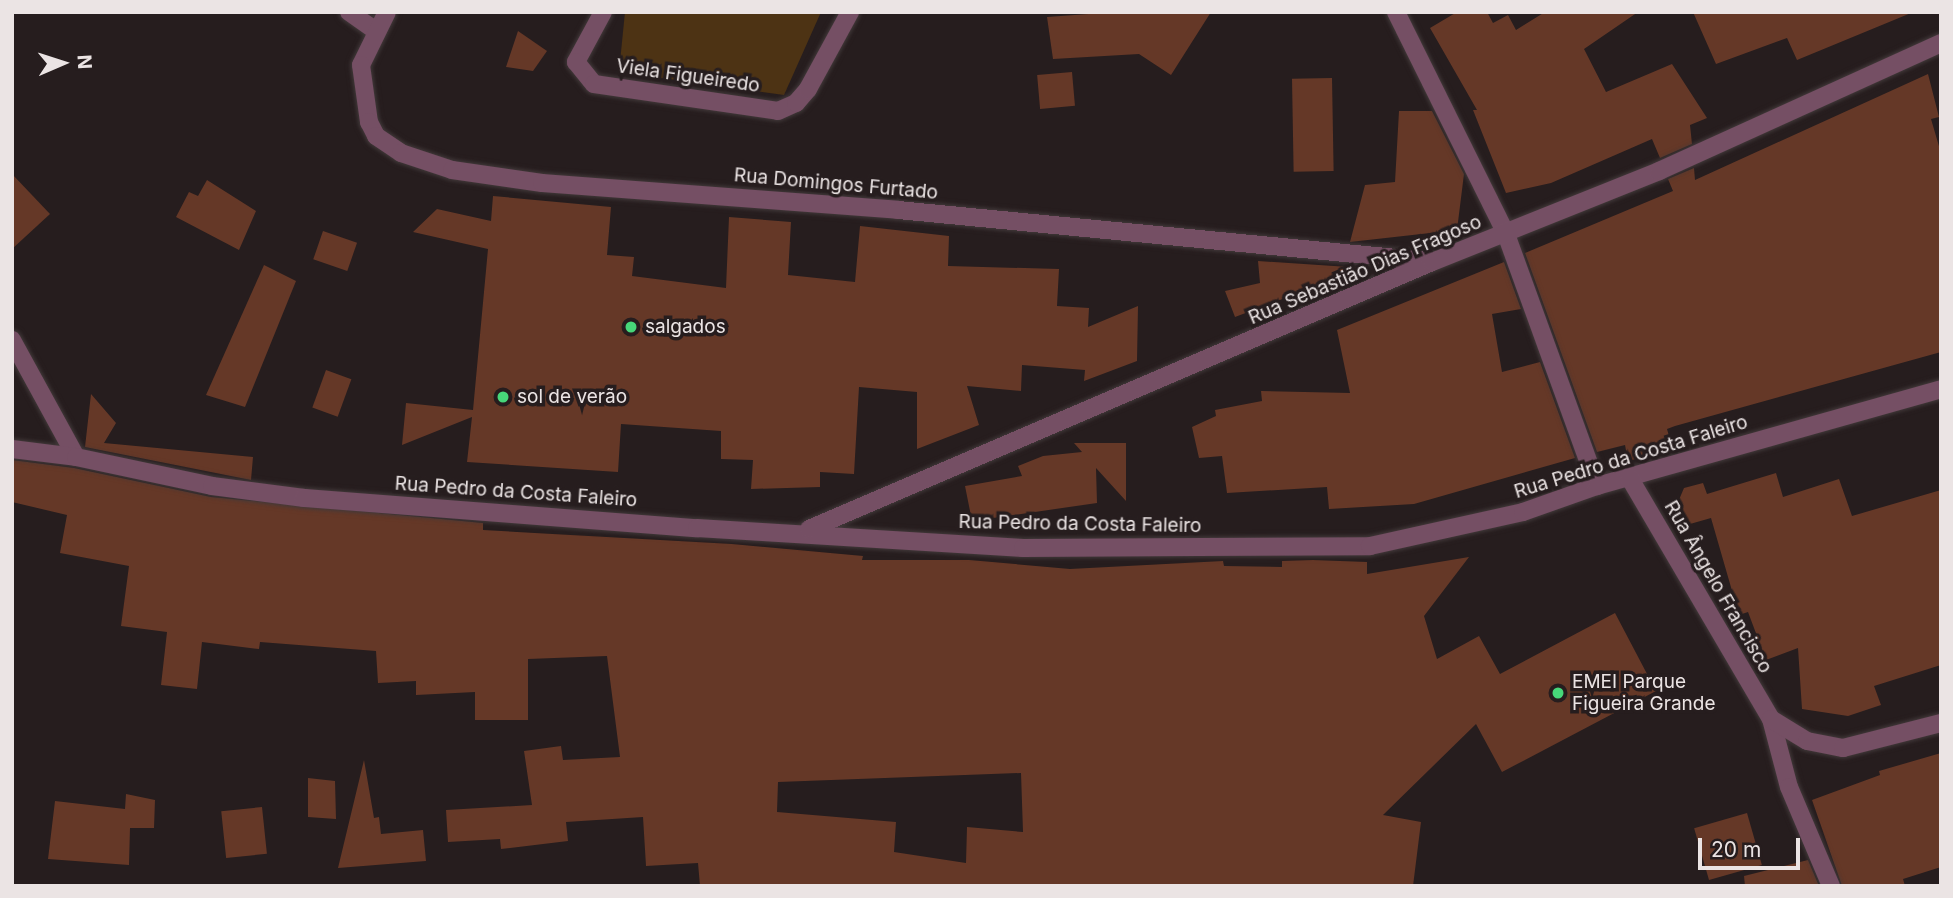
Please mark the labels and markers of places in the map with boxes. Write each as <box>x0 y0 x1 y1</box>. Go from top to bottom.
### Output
place label: salgados <box>645 316 726 338</box>
marker: salgados <box>623 319 639 335</box>
place label: sol de verão <box>517 386 627 408</box>
marker: sol de verão <box>495 389 511 405</box>
place label: EMEI Parque Figueira Grande <box>1572 671 1715 715</box>
marker: EMEI Parque Figueira Grande <box>1550 685 1566 701</box>

